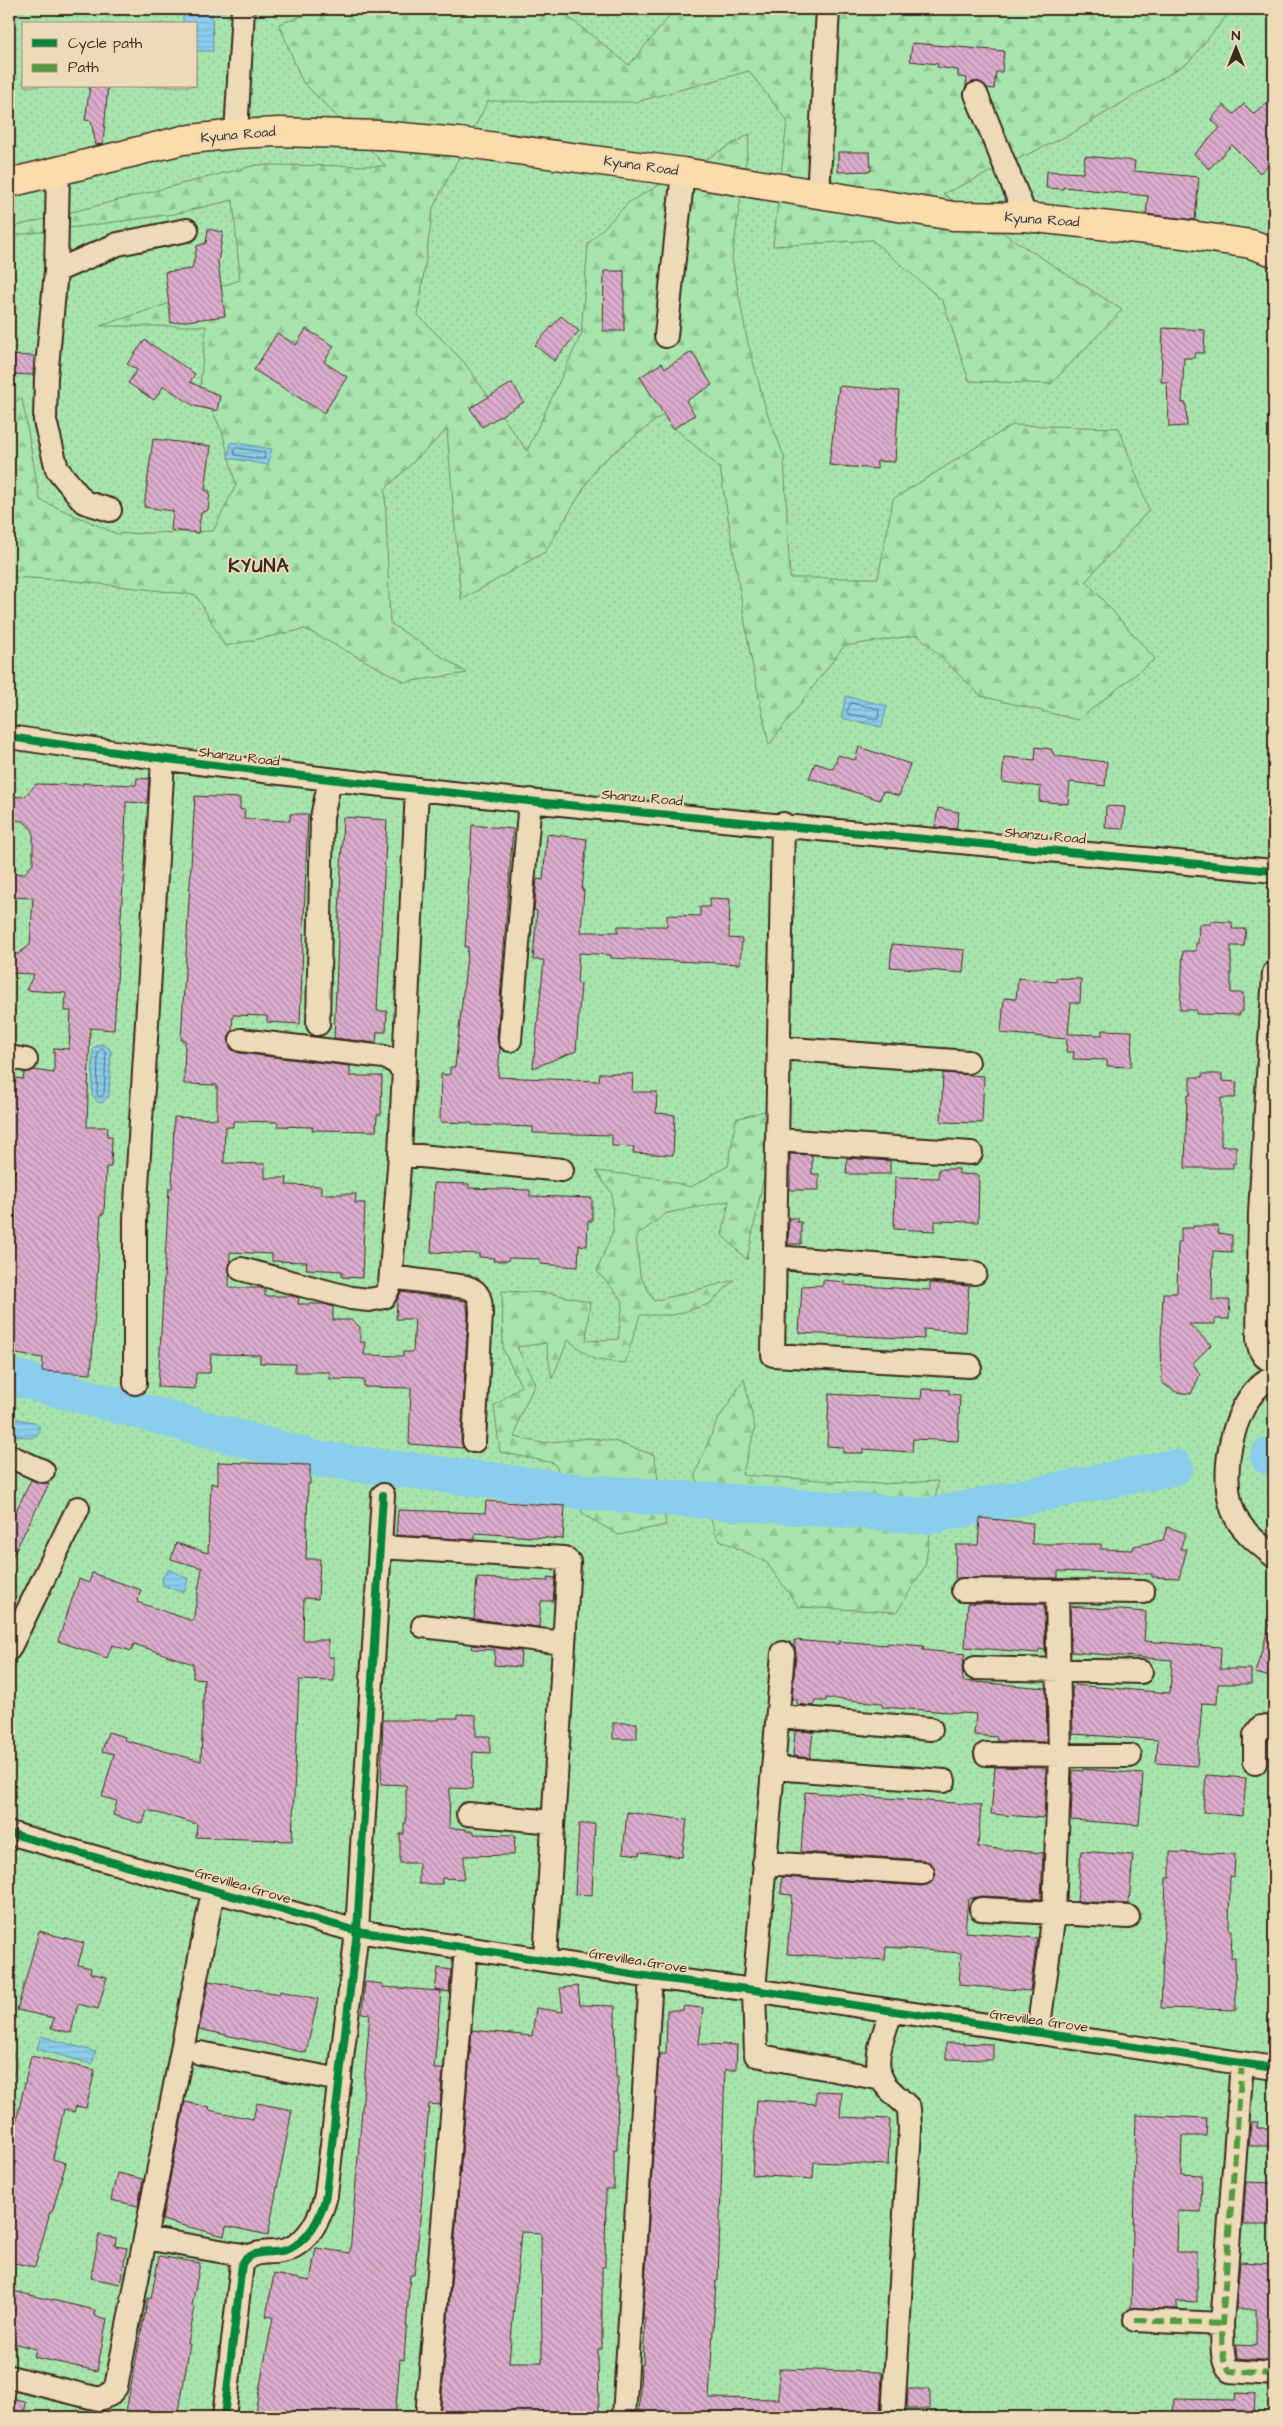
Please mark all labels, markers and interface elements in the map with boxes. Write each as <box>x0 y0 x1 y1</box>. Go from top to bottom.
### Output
legend <box>22 22 198 88</box>
north arrow <box>1210 22 1260 72</box>
text: N <box>1232 26 1241 46</box>
text: Cycle path <box>68 33 143 55</box>
text: Path <box>68 57 99 78</box>
street label: Kyuna Road <box>200 122 276 148</box>
street label: Kyuna Road <box>602 151 680 181</box>
street label: Kyuna Road <box>1004 207 1080 233</box>
district label: KYUNA <box>228 553 290 580</box>
street label: Shanzu Road <box>197 742 281 772</box>
street label: Shanzu Road <box>600 784 684 812</box>
street label: Shanzu Road <box>1003 822 1087 850</box>
street label: Grevillea Grove <box>193 1863 294 1909</box>
street label: Grevillea Grove <box>587 1943 689 1979</box>
street label: Grevillea Grove <box>988 2004 1090 2038</box>

